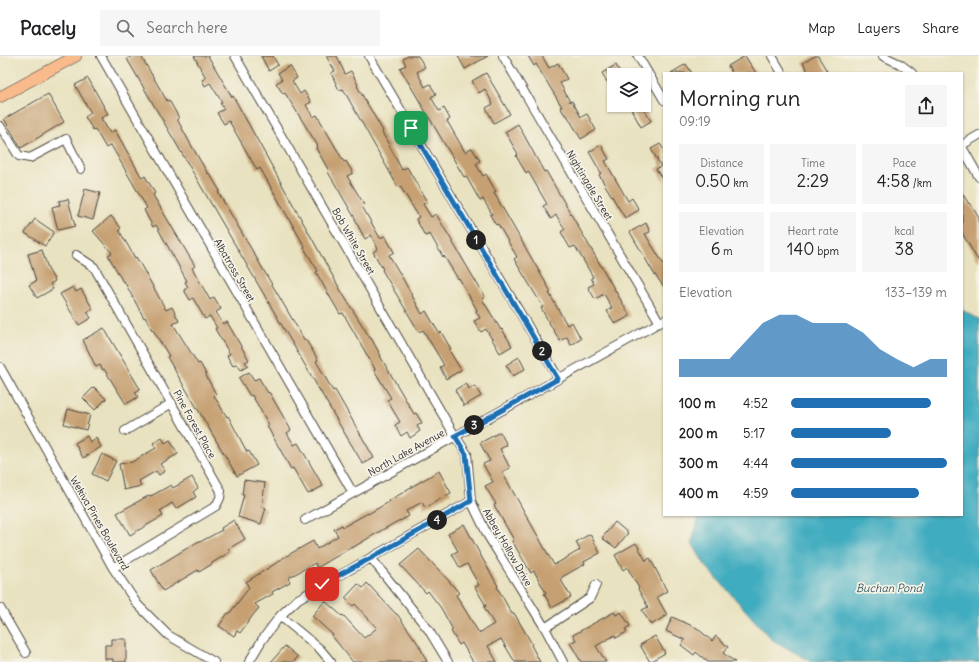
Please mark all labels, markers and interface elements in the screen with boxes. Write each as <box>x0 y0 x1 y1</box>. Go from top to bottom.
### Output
search box <box>100 10 380 46</box>
text: Pacely <box>20 16 76 40</box>
icon: search <box>114 17 136 39</box>
text: Search here <box>146 18 228 37</box>
text: Map <box>808 19 835 37</box>
text: Layers <box>857 19 900 37</box>
text: Share <box>922 19 959 37</box>
map controls <box>607 68 651 112</box>
button: layers <box>607 68 651 112</box>
text: Morning run <box>679 84 801 112</box>
button: share <box>905 85 947 127</box>
pin <box>394 111 428 145</box>
text: 09:19 <box>679 113 711 130</box>
icon: arrive <box>400 117 422 139</box>
street label: Nightingale Street <box>563 148 616 223</box>
text: Distance <box>700 156 743 170</box>
text: Time <box>801 156 825 170</box>
text: Pace <box>892 156 916 170</box>
text: 0.50 <box>695 170 731 192</box>
text: 2:29 <box>797 170 829 192</box>
text: 4:58 <box>877 170 910 192</box>
text: km <box>731 176 748 190</box>
text: /km <box>910 176 932 190</box>
street label: Bob White Street <box>329 206 378 277</box>
text: Elevation <box>699 224 744 238</box>
text: Heart rate <box>787 224 839 238</box>
text: kcal <box>894 224 914 238</box>
pin: 1 <box>466 230 486 250</box>
text: 1 <box>474 233 478 247</box>
street label: Albatross Street <box>211 236 258 305</box>
text: 6 <box>711 238 720 260</box>
text: 140 <box>787 238 815 260</box>
text: 38 <box>895 238 914 260</box>
text: m <box>720 244 733 258</box>
text: bpm <box>815 244 839 258</box>
text: Elevation <box>679 284 732 301</box>
text: 133–139 m <box>885 284 947 301</box>
pin: 2 <box>532 341 552 361</box>
text: 2 <box>539 344 545 358</box>
street label: Pine Forest Place <box>170 388 219 461</box>
text: 100 m <box>679 395 716 412</box>
text: 4:52 <box>743 395 768 412</box>
pin: 3 <box>464 415 484 435</box>
text: 3 <box>471 418 477 432</box>
text: 200 m <box>679 425 718 442</box>
text: 5:17 <box>743 425 765 442</box>
street label: North Lake Avenue <box>366 426 447 479</box>
text: 300 m <box>679 455 718 472</box>
text: 4:44 <box>743 455 768 472</box>
street label: Wekiva Pines Boulevard <box>67 474 132 573</box>
text: 400 m <box>679 485 718 502</box>
text: 4:59 <box>743 485 768 502</box>
street label: Abbey Hollow Drive <box>480 506 535 588</box>
pin: 4 <box>427 510 447 530</box>
text: 4 <box>434 513 440 527</box>
pin <box>305 567 339 601</box>
icon: check <box>311 573 333 595</box>
water label: Buchan Pond <box>856 581 924 595</box>

